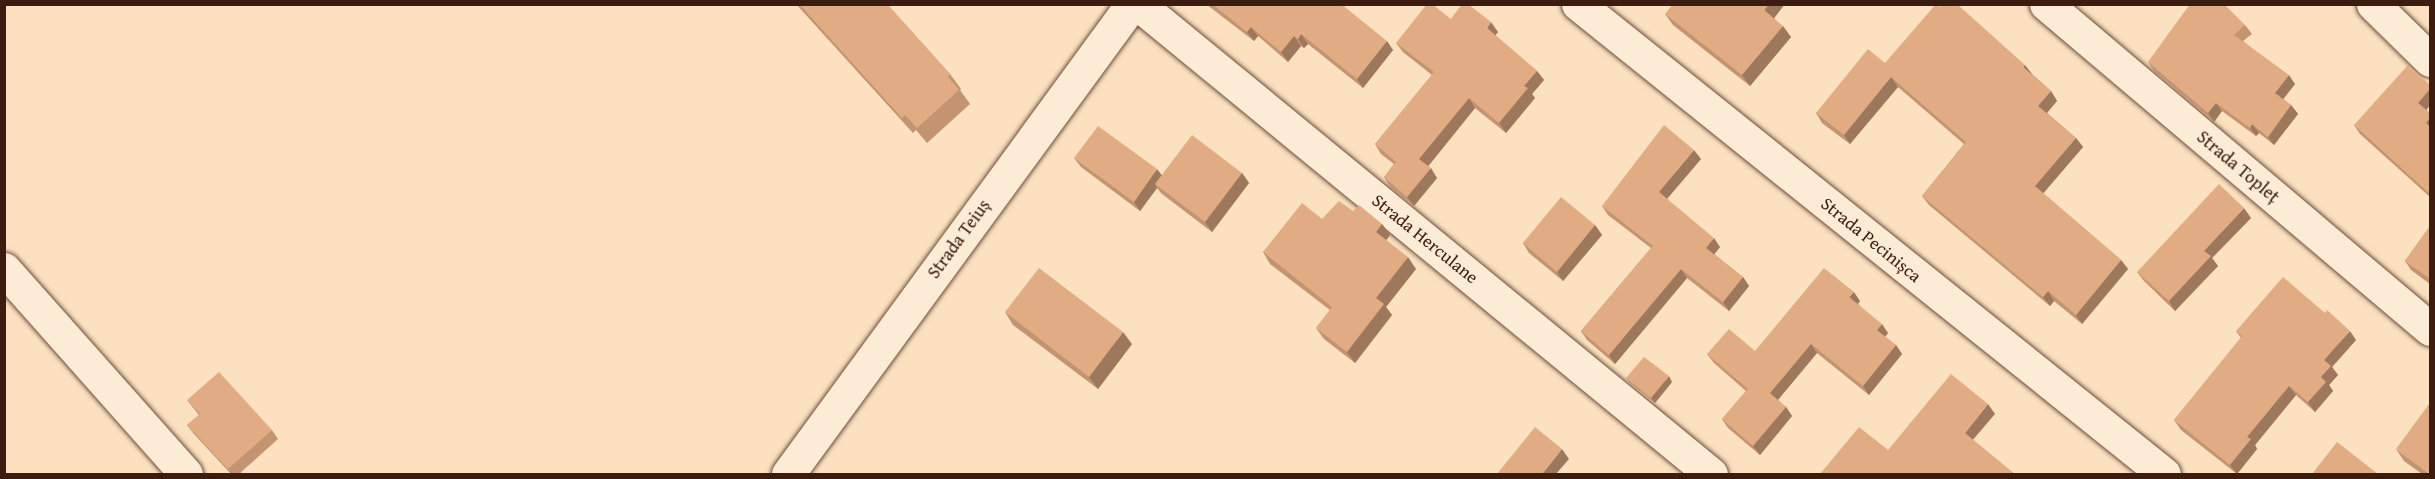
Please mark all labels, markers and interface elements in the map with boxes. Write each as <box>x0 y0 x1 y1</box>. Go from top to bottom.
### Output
street label: Strada Topleț <box>2192 126 2284 208</box>
street label: Strada Herculane <box>1368 190 1482 288</box>
street label: Strada Pecinișca <box>1816 193 1926 287</box>
street label: Strada Teiuș <box>923 195 995 283</box>

